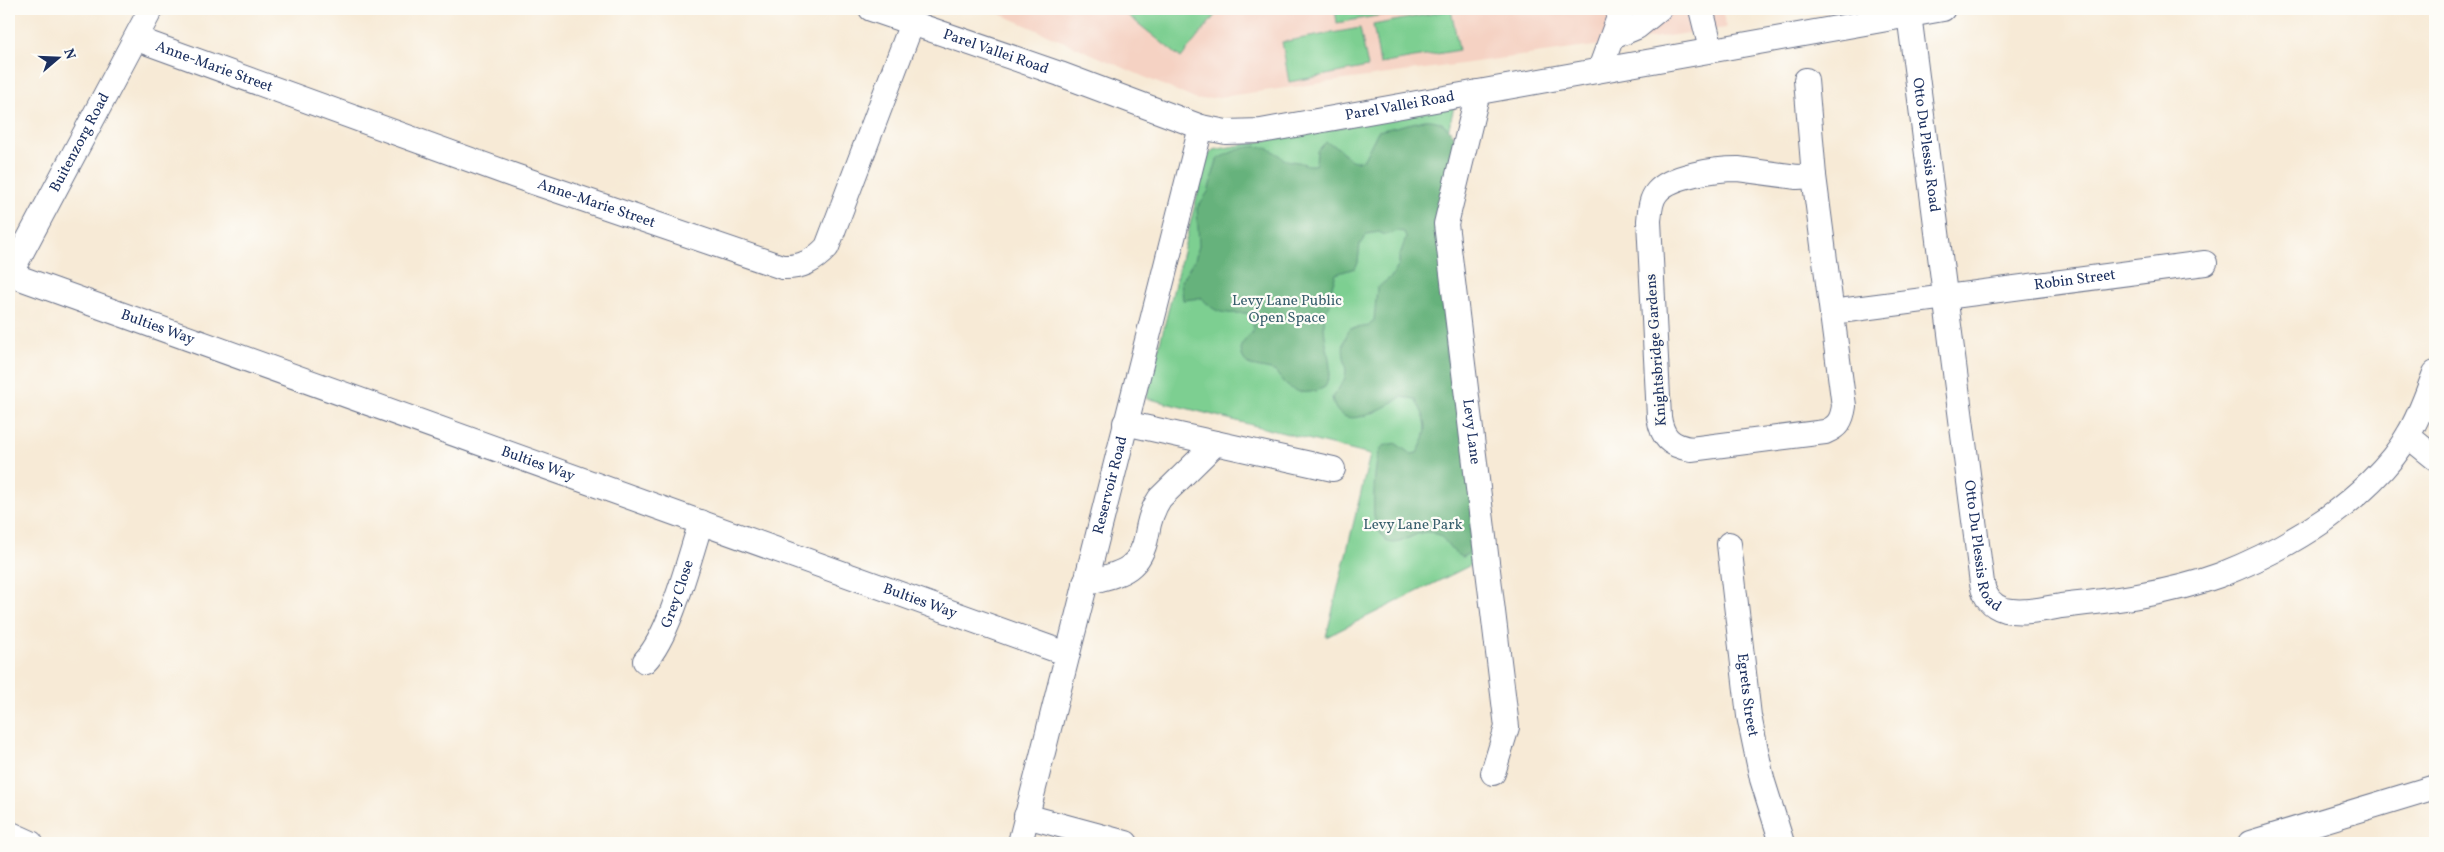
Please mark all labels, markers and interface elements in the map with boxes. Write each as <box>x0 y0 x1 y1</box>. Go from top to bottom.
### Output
street label: Parel Vallei Road <box>940 24 1052 80</box>
north arrow <box>32 32 82 82</box>
street label: Anne-Marie Street <box>153 36 276 98</box>
text: N <box>58 46 80 62</box>
street label: Otto Du Plessis Road <box>1907 76 1945 214</box>
street label: Parel Vallei Road <box>1343 86 1456 126</box>
street label: Buitenzorg Road <box>45 89 115 196</box>
street label: Anne-Marie Street <box>535 174 658 234</box>
street label: Robin Street <box>2033 264 2117 296</box>
street label: Knightsbridge Gardens <box>1641 273 1673 427</box>
park label: Levy Lane Public Open Space <box>1232 291 1342 329</box>
street label: Bulties Way <box>118 304 198 350</box>
street label: Levy Lane <box>1457 398 1486 466</box>
street label: Reservoir Road <box>1088 434 1133 537</box>
street label: Bulties Way <box>498 441 578 487</box>
street label: Otto Du Plessis Road <box>1958 479 2005 617</box>
park label: Levy Lane Park <box>1363 515 1463 536</box>
street label: Grey Close <box>656 557 699 632</box>
street label: Bulties Way <box>880 578 960 624</box>
street label: Egrets Street <box>1731 652 1764 739</box>

